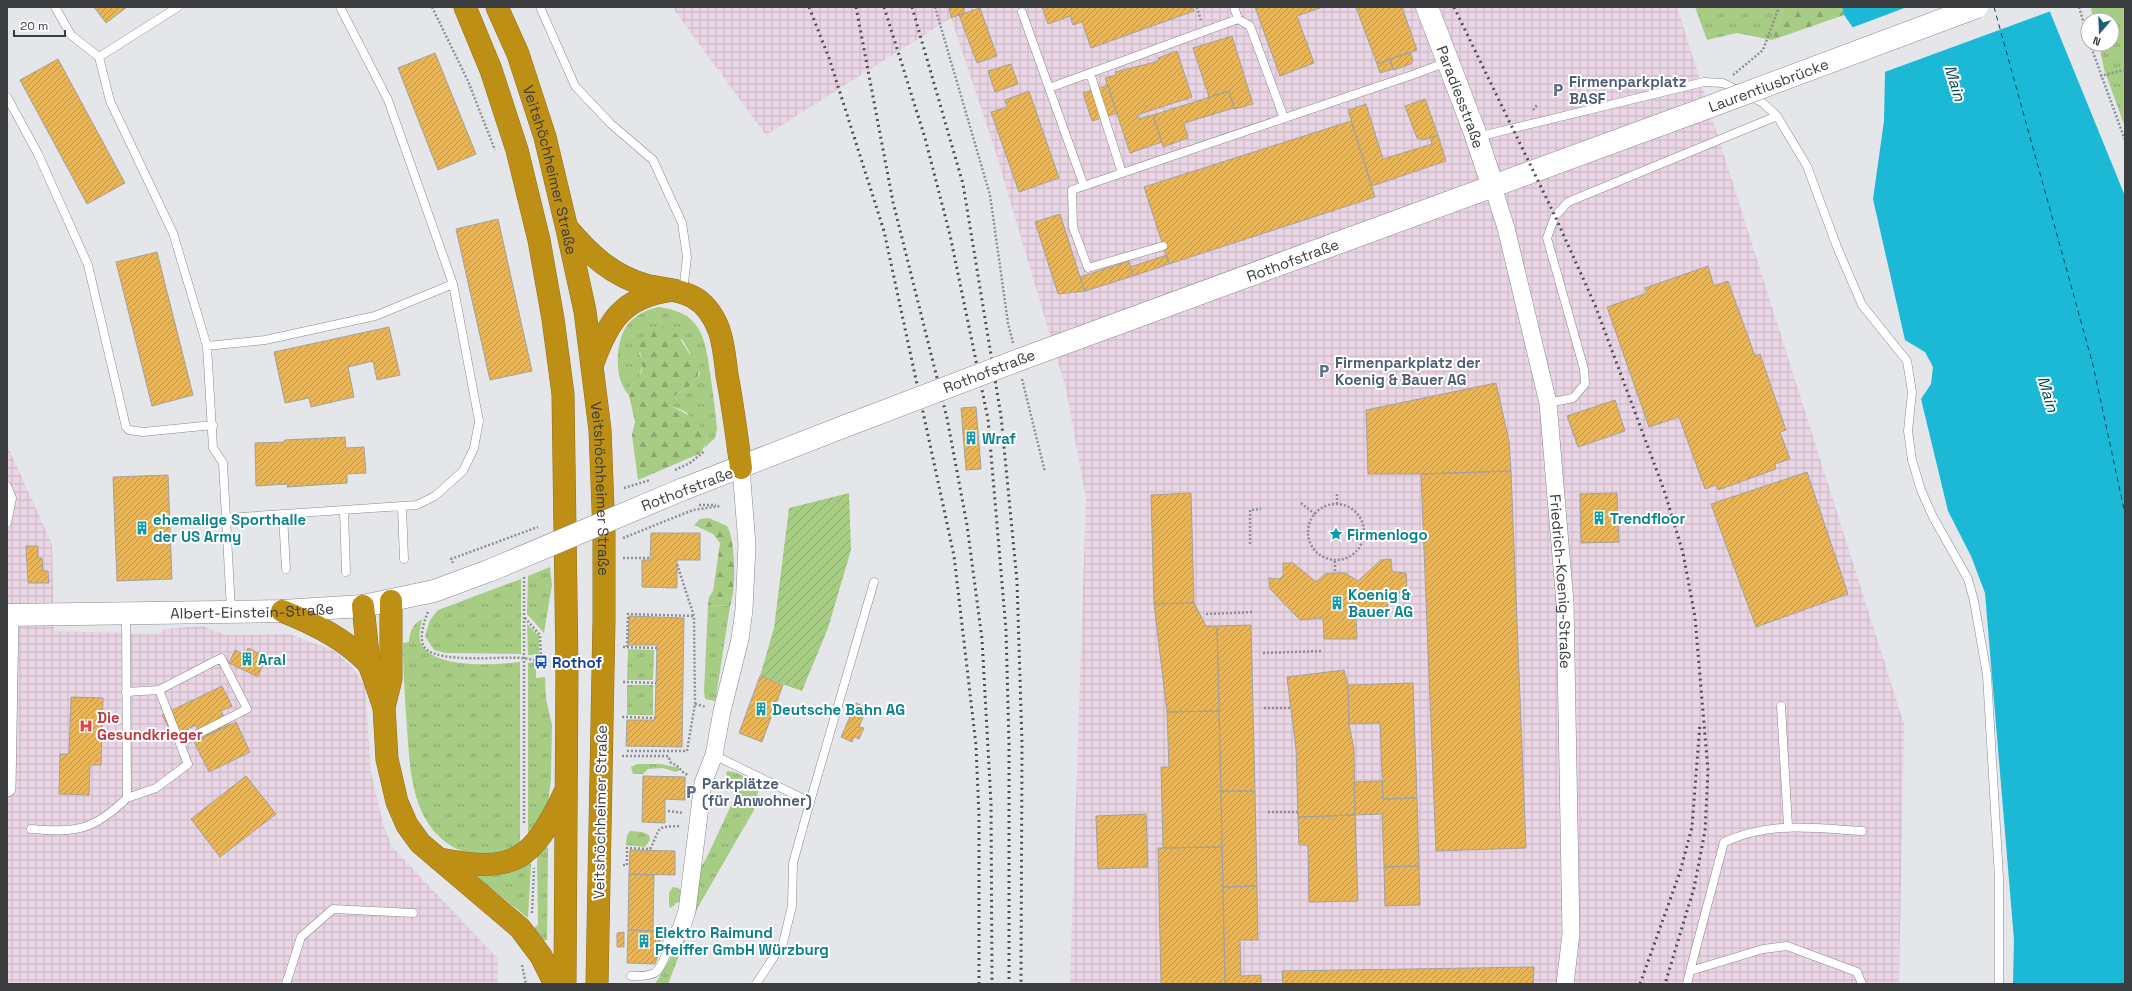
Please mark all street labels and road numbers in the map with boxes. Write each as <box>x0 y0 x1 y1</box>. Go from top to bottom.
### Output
street label: Paradiesstraße <box>1433 43 1489 151</box>
street label: Laurentiusbrücke <box>1706 54 1831 116</box>
street label: Veitshöchheimer Straße <box>519 83 582 256</box>
street label: Rothofstraße <box>1244 234 1341 285</box>
street label: Rothofstraße <box>940 345 1038 397</box>
street label: Veitshöchheimer Straße <box>587 401 614 576</box>
street label: Rothofstraße <box>638 463 736 515</box>
street label: Friedrich-Koenig-Straße <box>1546 493 1576 669</box>
street label: Albert-Einstein-Straße <box>170 598 334 622</box>
street label: Veitshöchheimer Straße <box>589 725 611 899</box>

